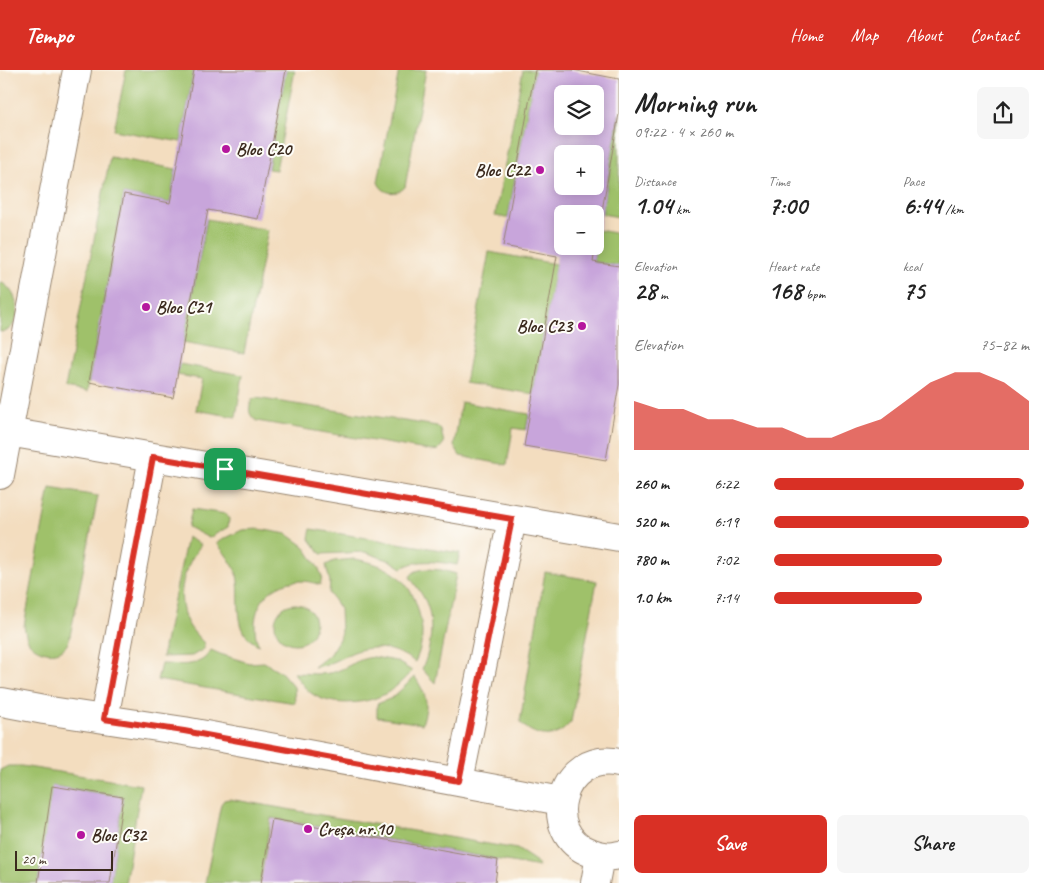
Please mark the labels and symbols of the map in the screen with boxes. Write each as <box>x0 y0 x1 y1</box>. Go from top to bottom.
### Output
place label: Bloc C20 <box>236 138 293 160</box>
marker: Bloc C20 <box>220 143 232 155</box>
place label: Bloc C22 <box>475 159 532 181</box>
marker: Bloc C22 <box>534 164 546 176</box>
place label: Bloc C21 <box>156 296 213 318</box>
marker: Bloc C21 <box>140 301 152 313</box>
place label: Bloc C23 <box>517 315 574 337</box>
marker: Bloc C23 <box>576 320 588 332</box>
pin <box>204 448 246 490</box>
place label: Creșa nr.10 <box>318 818 394 840</box>
marker: Creșa nr.10 <box>302 823 314 835</box>
place label: Bloc C32 <box>91 824 148 846</box>
marker: Bloc C32 <box>75 829 87 841</box>
scale bar <box>15 848 112 871</box>

